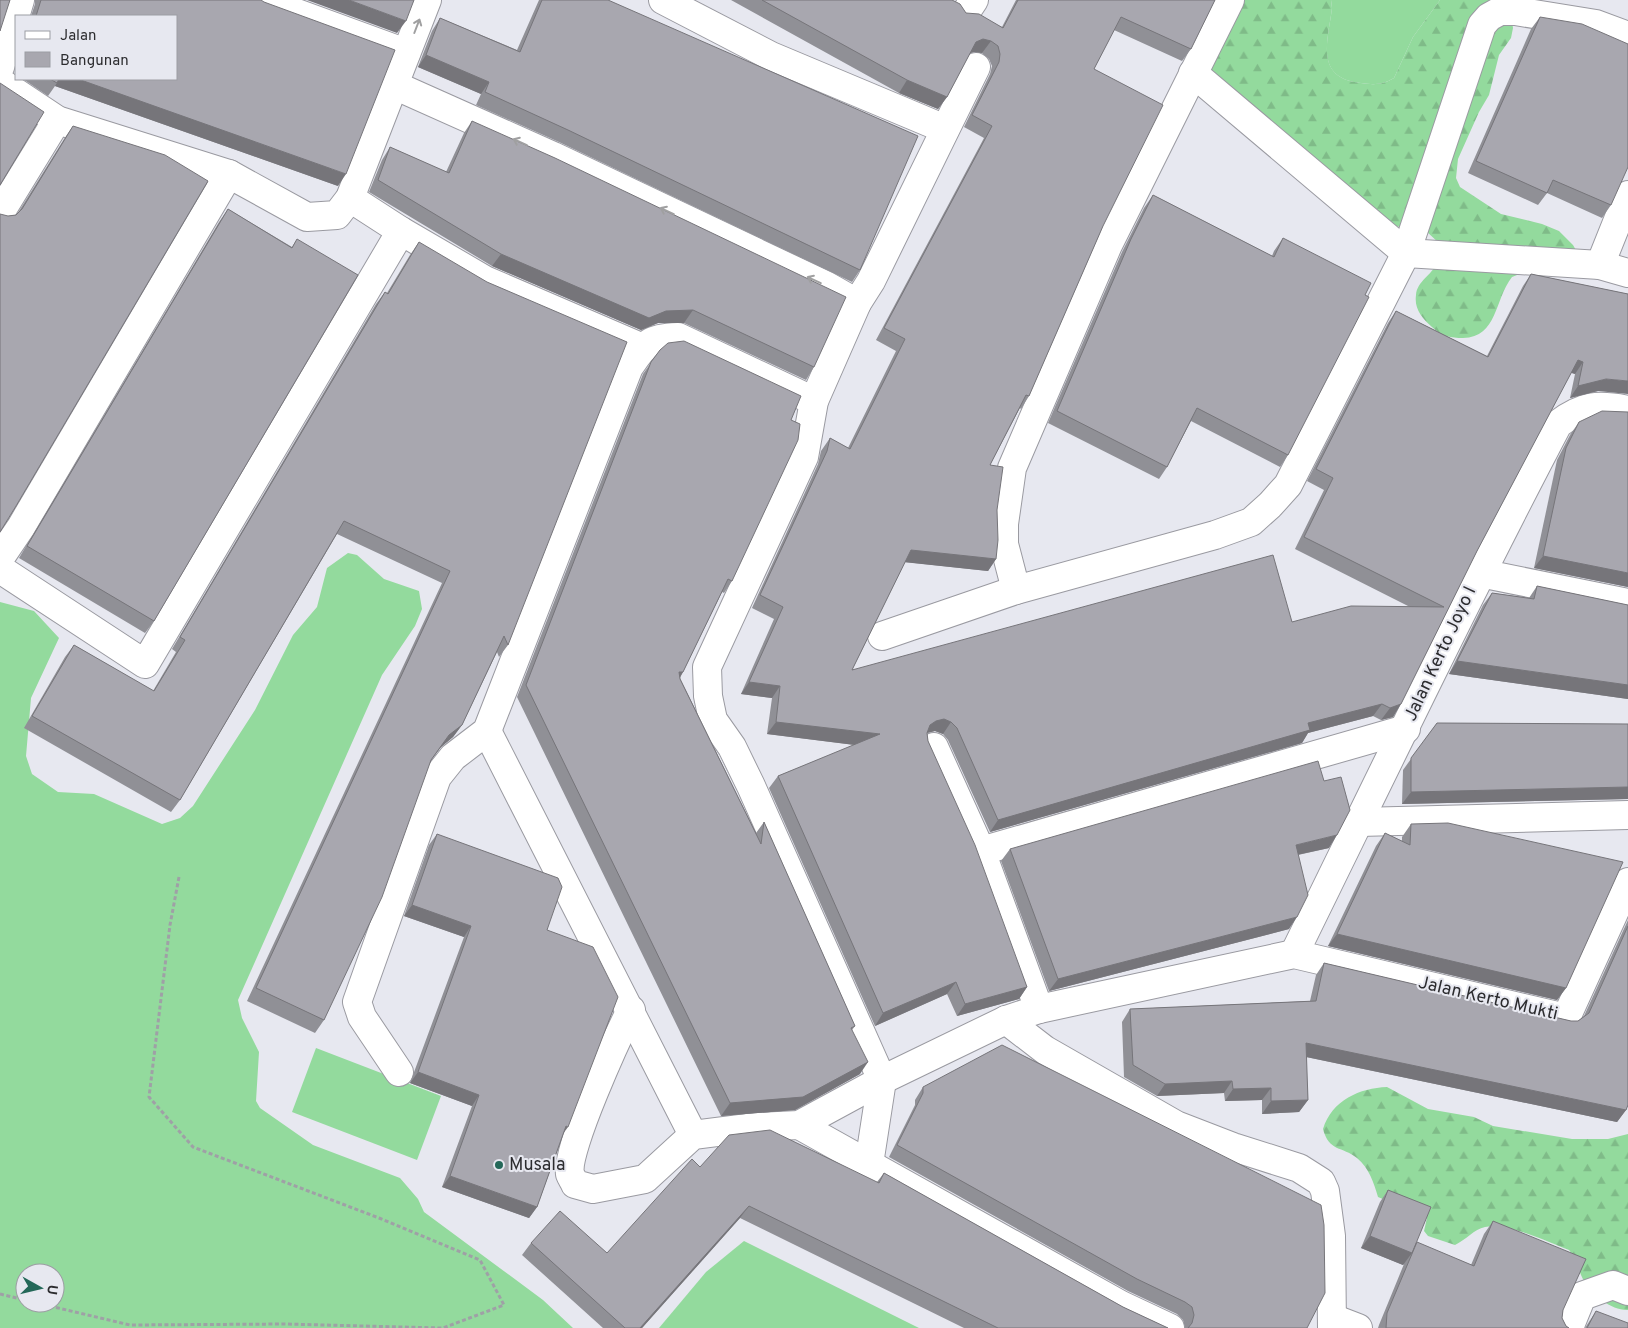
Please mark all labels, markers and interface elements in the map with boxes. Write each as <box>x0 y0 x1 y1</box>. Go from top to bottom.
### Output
legend <box>15 15 178 80</box>
one-way arrow <box>413 19 422 34</box>
text: Jalan <box>60 27 97 46</box>
text: Bangunan <box>60 52 129 71</box>
one-way arrow <box>513 136 528 146</box>
one-way arrow <box>660 205 675 215</box>
one-way arrow <box>807 275 822 284</box>
street label: Jalan Kerto Joyo I <box>1400 583 1482 725</box>
street label: Jalan Kerto Mukti <box>1416 972 1560 1026</box>
place label: Musala <box>509 1154 566 1177</box>
marker: Musala <box>493 1159 505 1171</box>
north arrow <box>15 1263 65 1313</box>
text: U <box>42 1283 60 1296</box>

